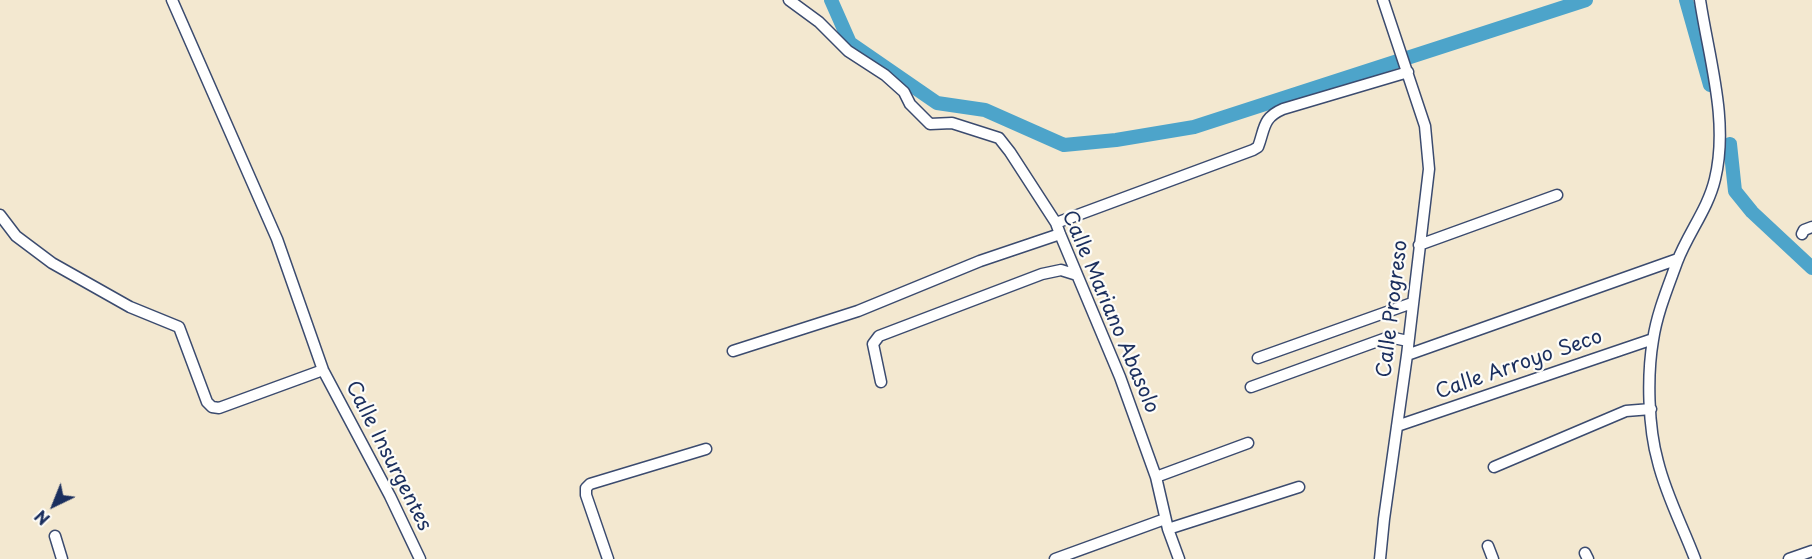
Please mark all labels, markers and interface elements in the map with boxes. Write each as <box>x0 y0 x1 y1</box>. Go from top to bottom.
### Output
street label: Calle Mariano Abasolo <box>1056 207 1164 417</box>
street label: Calle Progreso <box>1373 239 1413 379</box>
street label: Calle Arroyo Seco <box>1432 325 1606 405</box>
street label: Calle Insurgentes <box>340 377 436 535</box>
north arrow <box>24 475 84 535</box>
text: N <box>29 505 55 531</box>

